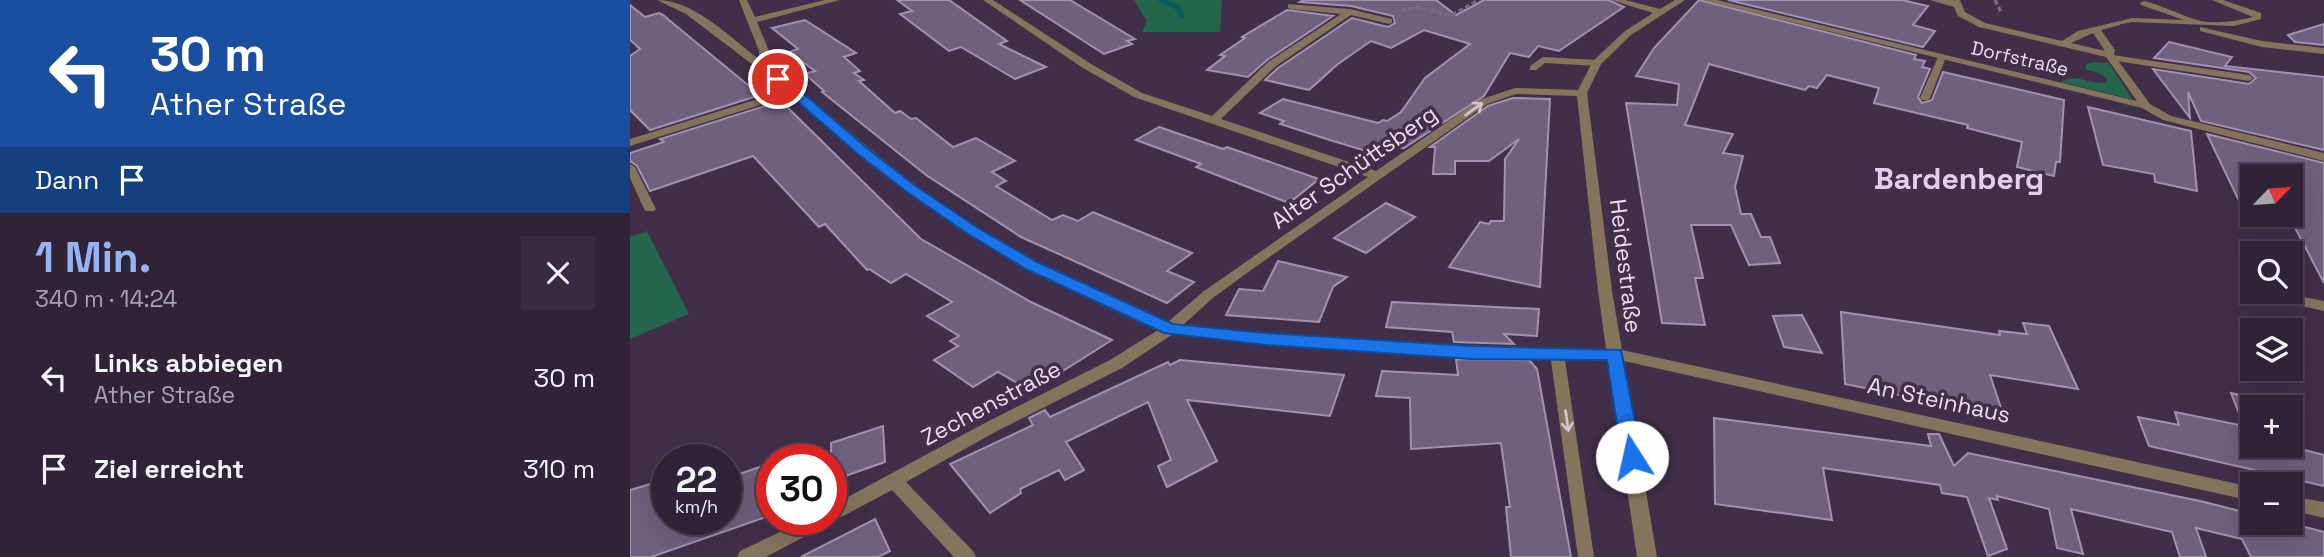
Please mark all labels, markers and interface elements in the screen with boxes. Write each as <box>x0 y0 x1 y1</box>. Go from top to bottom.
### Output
text: 30 m <box>150 23 266 85</box>
icon: left <box>35 28 126 119</box>
street label: Dorfstraße <box>1969 35 2071 82</box>
pin <box>748 49 808 109</box>
icon: arrive <box>759 60 797 98</box>
text: Ather Straße <box>150 84 346 124</box>
street label: Alter Schüttsberg <box>1265 99 1443 235</box>
one-way arrow <box>1464 102 1483 116</box>
district label: Bardenberg <box>1874 159 2044 198</box>
icon: arrive <box>113 161 151 199</box>
text: Dann <box>35 163 99 197</box>
north arrow <box>2240 164 2303 228</box>
map controls <box>2240 164 2303 535</box>
street label: Heidestraße <box>1603 197 1649 335</box>
text: 1 Min. <box>35 231 151 284</box>
button: close <box>521 236 595 310</box>
button: search <box>2240 241 2303 304</box>
text: 340 m · 14:24 <box>35 284 177 314</box>
button: layers <box>2240 318 2303 381</box>
text: Links abbiegen <box>94 346 283 380</box>
street label: Zechenstraße <box>916 354 1066 452</box>
icon: left <box>35 359 73 397</box>
text: 30 m <box>534 361 595 395</box>
street label: An Steinhaus <box>1865 370 2013 430</box>
text: Ather Straße <box>94 380 235 410</box>
button: + <box>2240 395 2303 458</box>
one-way arrow <box>1560 409 1573 432</box>
position arrow <box>1595 420 1669 494</box>
speed limit sign: 30 <box>756 444 847 535</box>
icon: arrive <box>35 450 73 488</box>
text: Ziel erreicht <box>94 452 244 486</box>
text: 310 m <box>523 452 595 486</box>
text: 22 <box>676 458 717 502</box>
button: − <box>2240 472 2303 535</box>
text: km/h <box>675 495 718 518</box>

